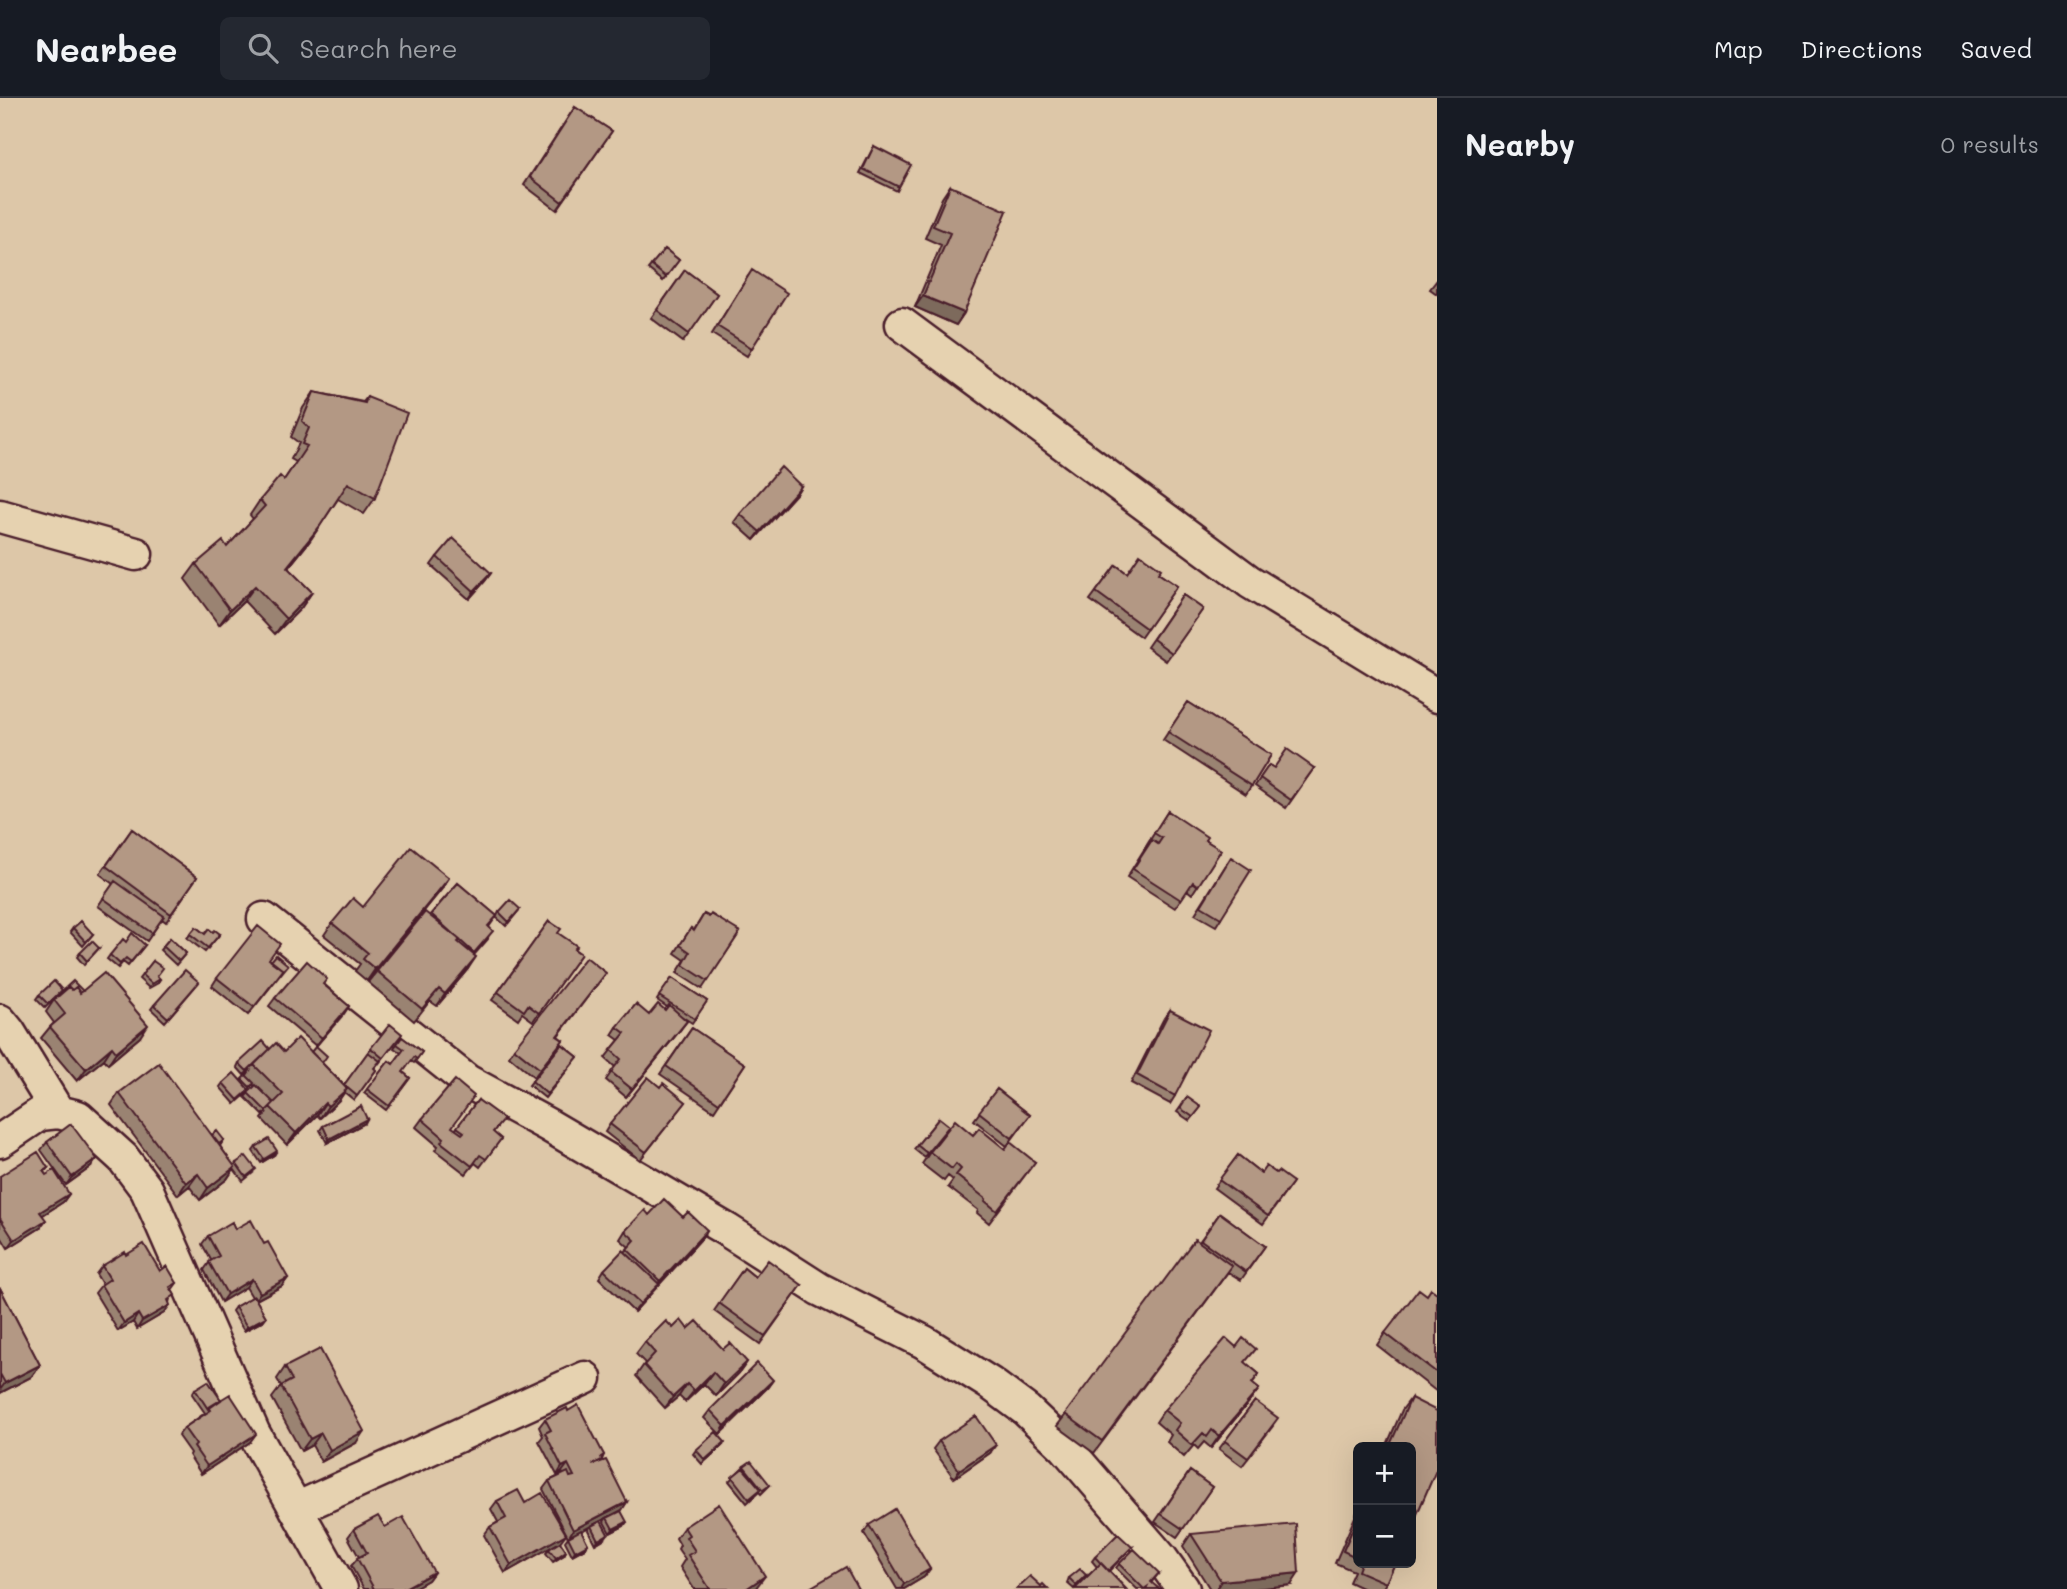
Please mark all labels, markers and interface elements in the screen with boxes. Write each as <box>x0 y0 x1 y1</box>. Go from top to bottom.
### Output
search box <box>220 17 710 80</box>
text: Nearbee <box>35 27 178 70</box>
icon: search <box>244 29 282 67</box>
text: Search here <box>300 31 458 65</box>
text: Map <box>1714 33 1763 64</box>
text: Directions <box>1801 33 1923 64</box>
text: Saved <box>1961 33 2032 64</box>
text: Nearby <box>1465 124 1575 164</box>
text: 0 results <box>1941 129 2039 159</box>
map controls <box>1353 1442 1416 1568</box>
button: + <box>1353 1442 1416 1505</box>
button: − <box>1353 1505 1416 1568</box>

